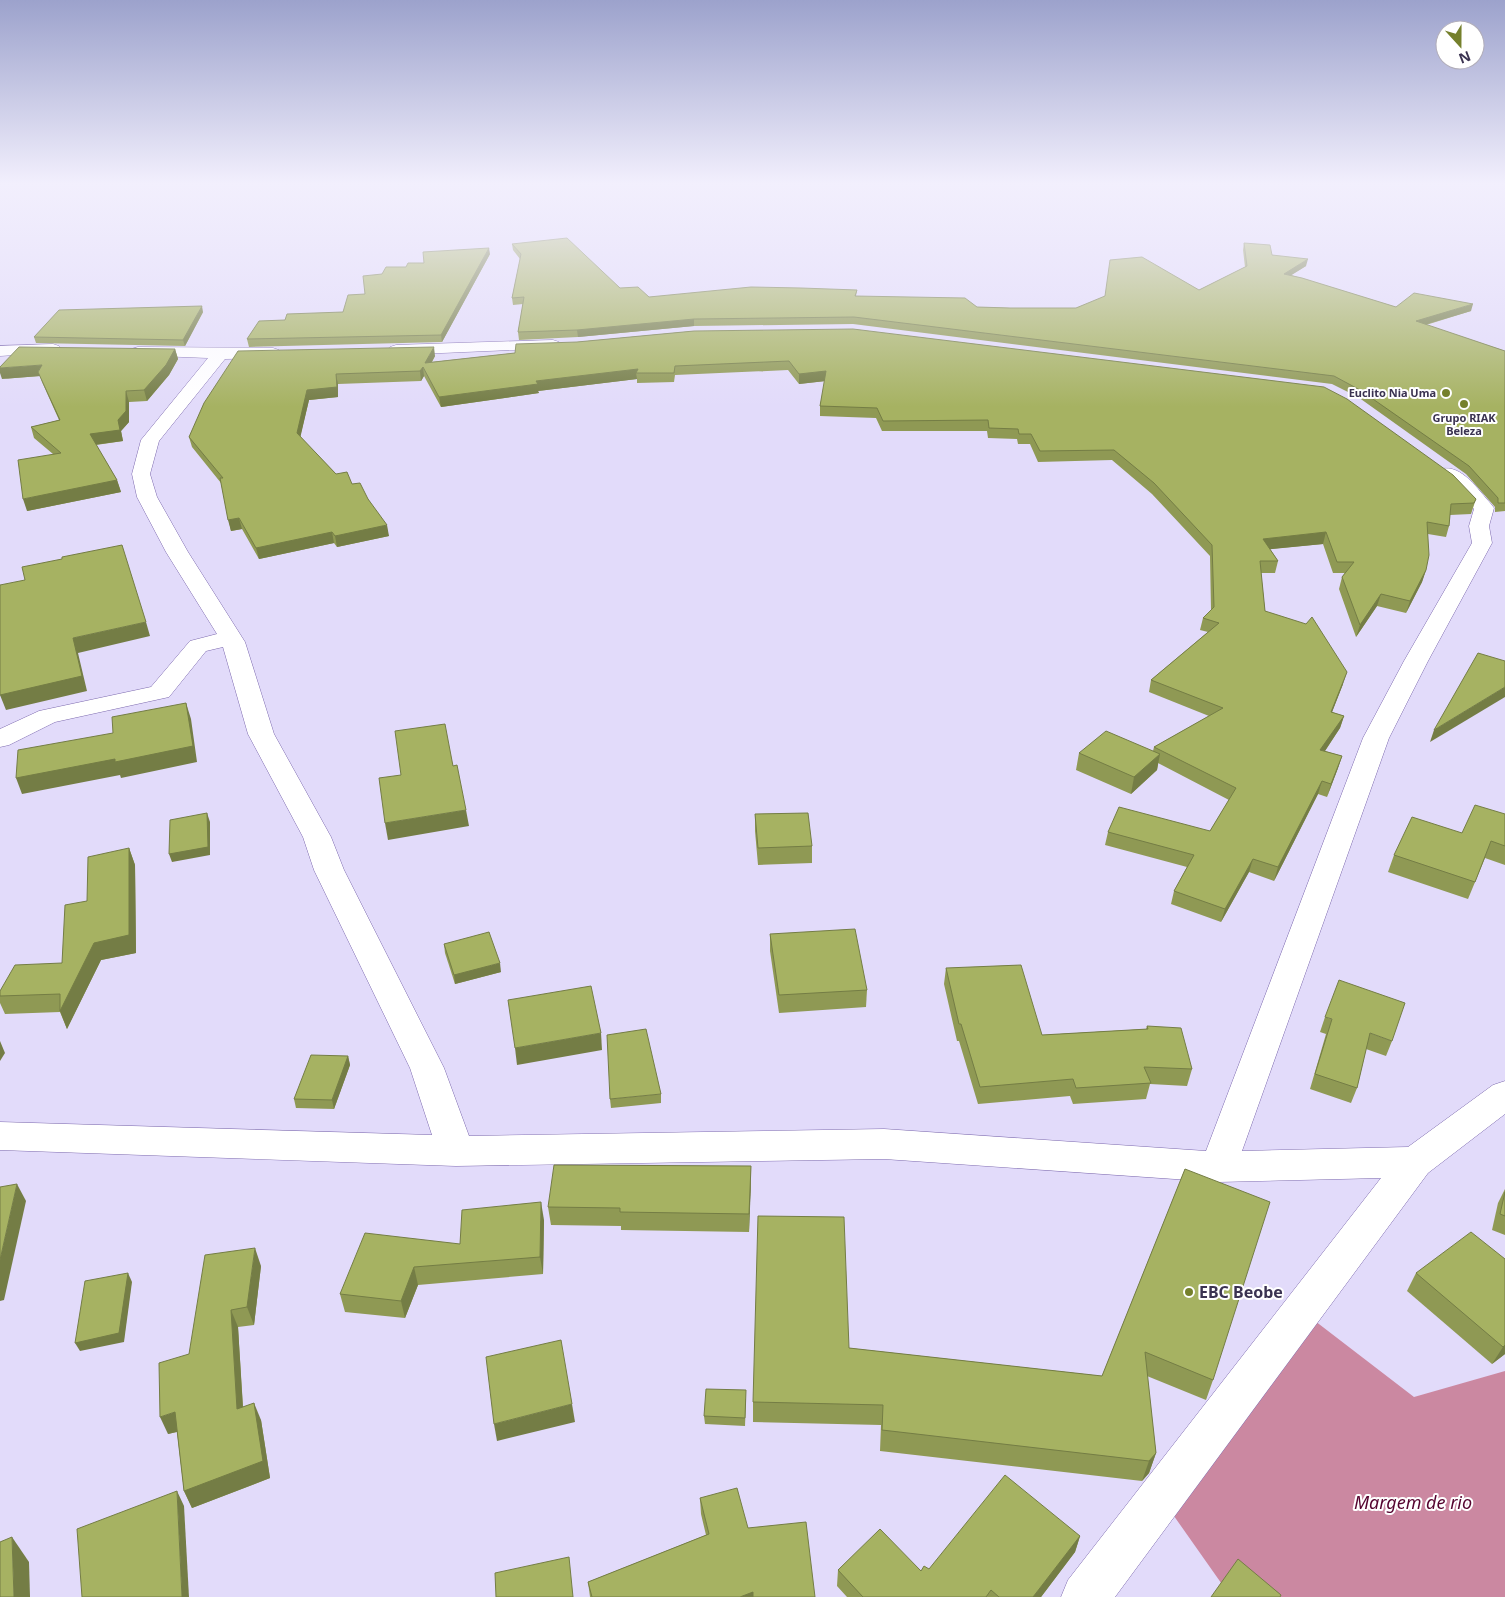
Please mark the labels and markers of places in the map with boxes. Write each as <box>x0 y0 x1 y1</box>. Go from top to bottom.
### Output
place label: Euclito Nia Uma <box>1349 385 1436 400</box>
marker: Euclito Nia Uma <box>1440 387 1452 399</box>
marker: Grupo RIAK Beleza <box>1458 398 1470 410</box>
place label: Grupo RIAK Beleza <box>1432 410 1496 438</box>
place label: EBC Beobe <box>1199 1281 1283 1303</box>
marker: EBC Beobe <box>1183 1286 1195 1298</box>

